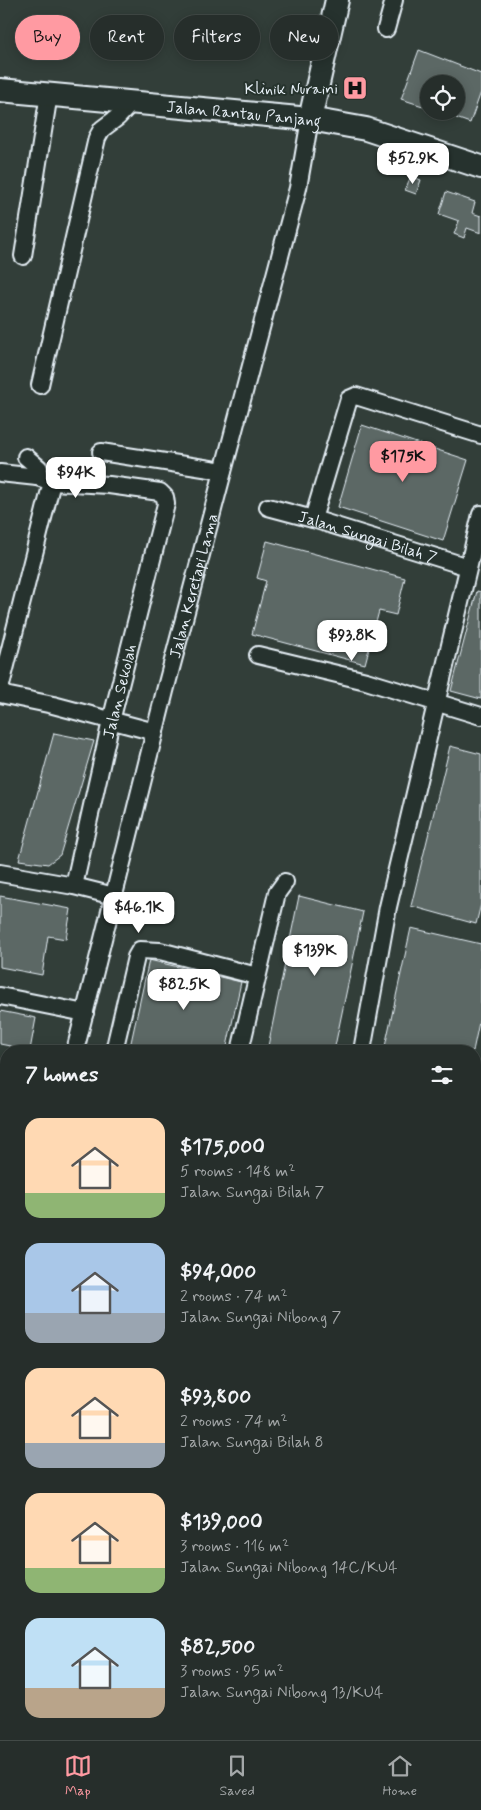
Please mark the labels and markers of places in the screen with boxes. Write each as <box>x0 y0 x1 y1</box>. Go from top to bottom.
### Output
hospital icon: Klinik Nuraini <box>342 75 368 101</box>
place label: Klinik Nuraini <box>244 79 338 100</box>
pin: $52.9K <box>372 142 454 185</box>
pin: $175K <box>368 440 438 483</box>
pin: $94K <box>46 456 106 499</box>
pin: $93.8K <box>311 620 393 662</box>
pin: $46.1K <box>98 892 180 934</box>
pin: $139K <box>280 934 350 977</box>
pin: $82.5K <box>143 968 225 1011</box>

